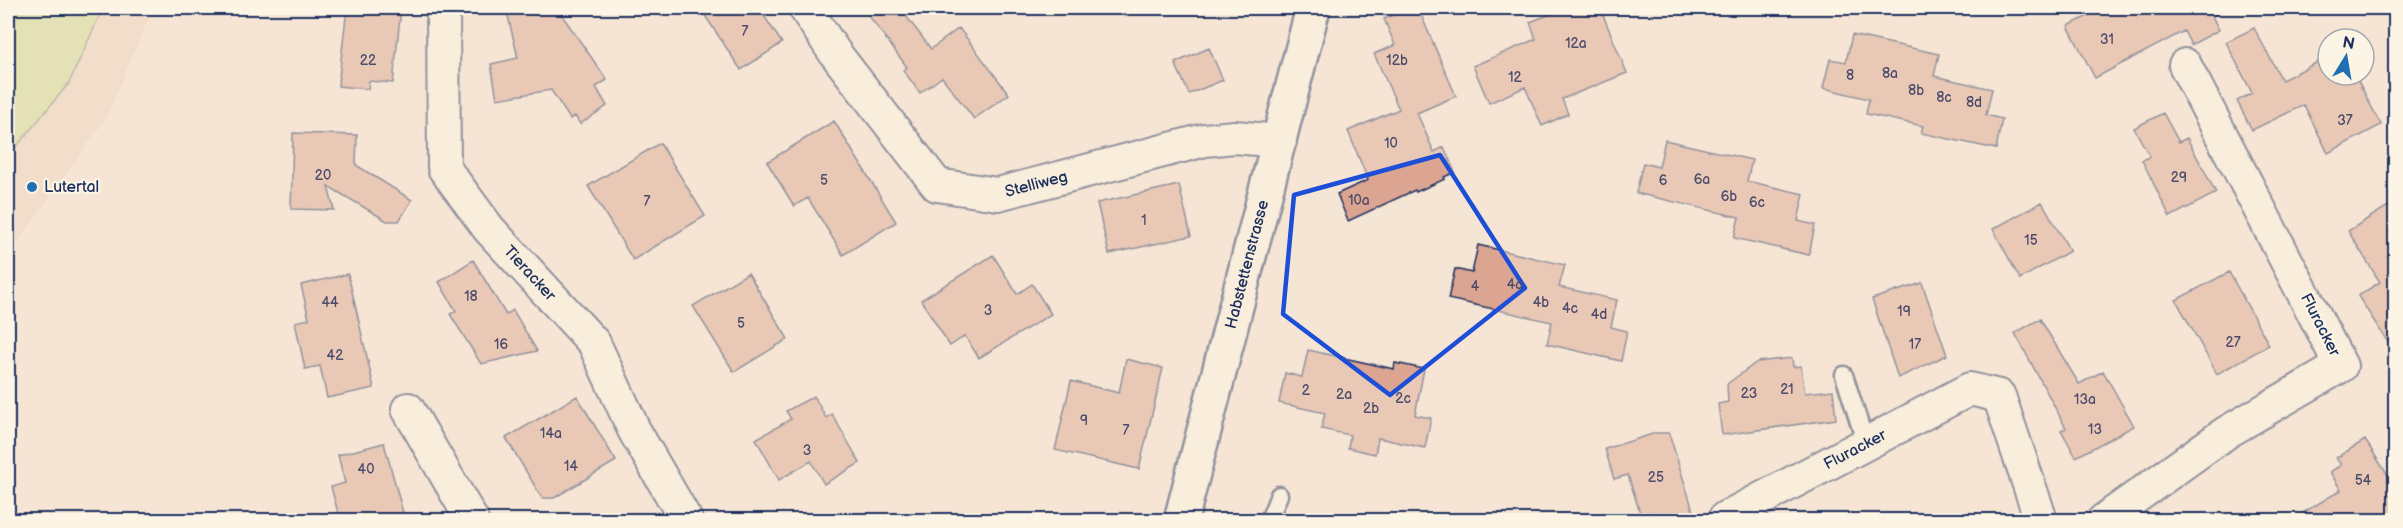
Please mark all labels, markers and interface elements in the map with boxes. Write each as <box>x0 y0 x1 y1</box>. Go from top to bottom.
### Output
house number: 7 <box>742 23 749 40</box>
north arrow <box>2316 27 2376 87</box>
house number: 31 <box>2100 31 2114 48</box>
text: N <box>2341 33 2356 54</box>
house number: 12a <box>1565 35 1587 52</box>
house number: 22 <box>360 52 377 69</box>
house number: 12b <box>1386 52 1408 69</box>
house number: 8a <box>1882 65 1898 82</box>
house number: 8 <box>1846 67 1854 84</box>
house number: 12 <box>1508 69 1523 86</box>
house number: 8b <box>1908 82 1924 99</box>
house number: 8c <box>1936 89 1952 106</box>
house number: 8d <box>1966 94 1982 111</box>
house number: 37 <box>2337 112 2353 129</box>
house number: 10 <box>1384 135 1398 152</box>
house number: 20 <box>315 167 331 184</box>
street label: Stelliweg <box>1003 167 1069 201</box>
house number: 29 <box>2171 169 2187 186</box>
house number: 6a <box>1694 171 1710 188</box>
house number: 5 <box>820 172 828 189</box>
house number: 6 <box>1659 172 1668 189</box>
place label: Lutertal <box>44 178 99 197</box>
marker: Lutertal <box>25 180 39 194</box>
house number: 6b <box>1721 188 1737 205</box>
house number: 10a <box>1348 192 1370 209</box>
house number: 7 <box>644 193 651 210</box>
house number: 6c <box>1749 194 1765 211</box>
street label: Habstettenstrasse <box>1221 197 1273 331</box>
house number: 1 <box>1141 212 1147 229</box>
house number: 15 <box>2024 232 2038 249</box>
street label: Tieracker <box>500 242 560 305</box>
house number: 4a <box>1507 276 1523 293</box>
house number: 4 <box>1471 278 1480 295</box>
house number: 18 <box>464 288 478 305</box>
street label: Fluracker <box>2296 290 2344 360</box>
house number: 44 <box>321 294 339 311</box>
house number: 4b <box>1533 294 1549 311</box>
house number: 4c <box>1562 300 1578 317</box>
house number: 3 <box>984 302 992 319</box>
house number: 19 <box>1897 303 1911 320</box>
house number: 4d <box>1591 306 1607 323</box>
house number: 5 <box>737 315 745 332</box>
house number: 27 <box>2225 334 2241 351</box>
house number: 16 <box>494 336 508 353</box>
house number: 17 <box>1909 336 1921 353</box>
house number: 42 <box>327 347 344 364</box>
house number: 21 <box>1780 381 1794 398</box>
house number: 2 <box>1302 382 1311 399</box>
house number: 23 <box>1741 385 1757 402</box>
house number: 2a <box>1336 386 1352 403</box>
house number: 2c <box>1395 390 1411 407</box>
house number: 13a <box>2074 391 2096 408</box>
house number: 2b <box>1363 400 1379 417</box>
house number: 9 <box>1080 412 1088 429</box>
house number: 13 <box>2088 421 2102 438</box>
house number: 7 <box>1123 422 1130 439</box>
house number: 14a <box>540 425 562 442</box>
street label: Fluracker <box>1821 425 1890 474</box>
house number: 3 <box>803 442 811 459</box>
house number: 14 <box>564 458 578 475</box>
house number: 40 <box>358 461 374 478</box>
house number: 25 <box>1648 469 1664 486</box>
house number: 54 <box>2355 472 2372 489</box>

